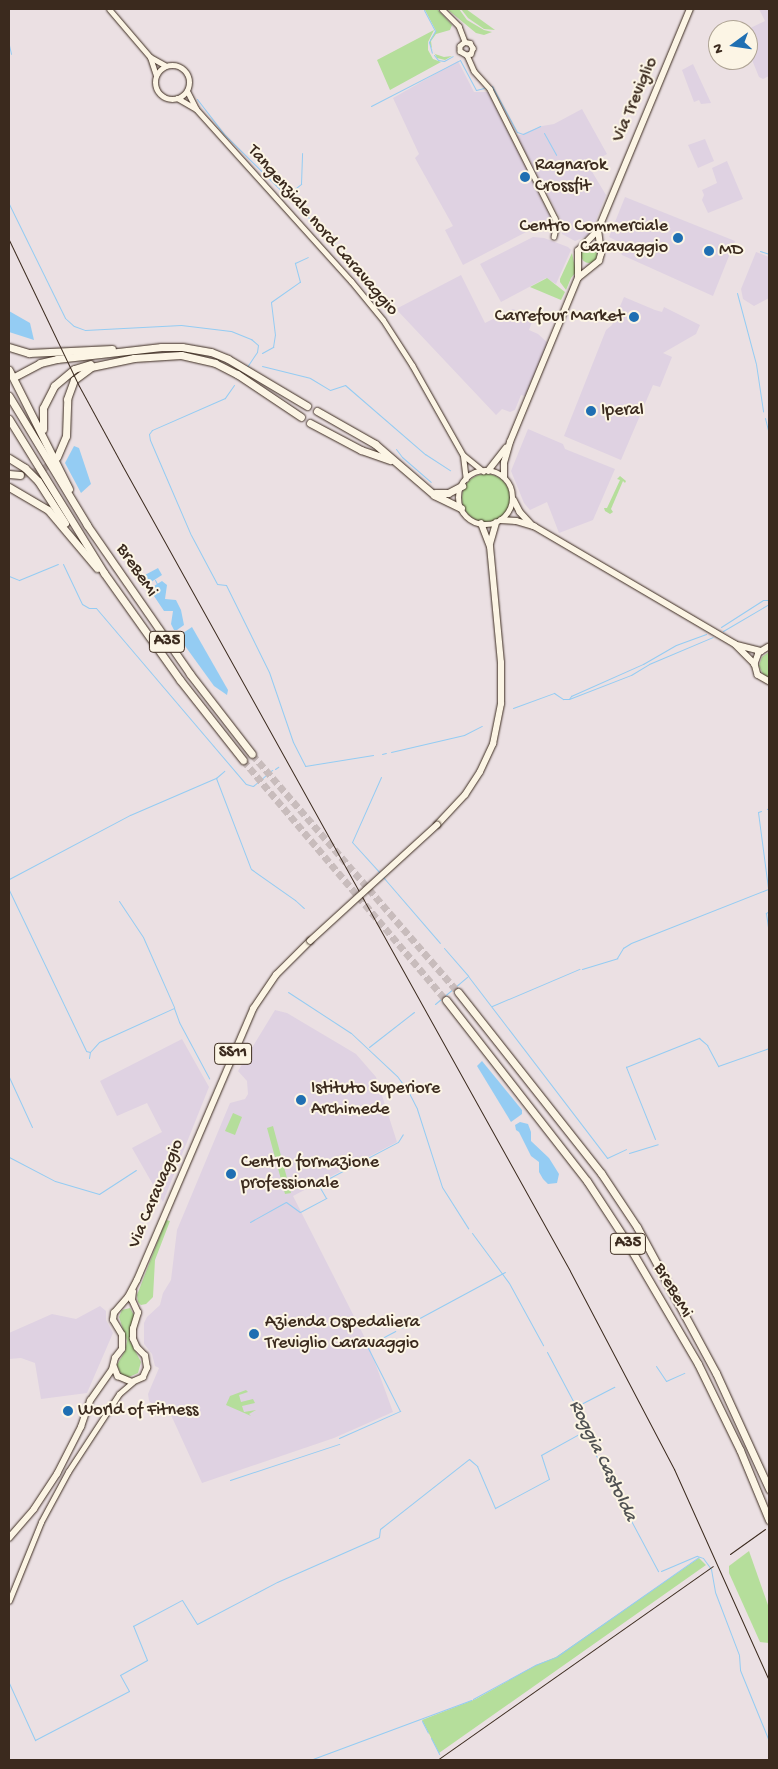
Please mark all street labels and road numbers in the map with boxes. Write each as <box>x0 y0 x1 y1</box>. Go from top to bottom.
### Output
street label: Via Treviglio <box>608 54 664 146</box>
street label: Tangenziale nord Caravaggio <box>242 141 402 321</box>
street label: BreBeMi <box>110 540 162 602</box>
road number: A35 <box>148 628 186 656</box>
road number: SS11 <box>213 1040 253 1068</box>
street label: Via Caravaggio <box>124 1136 190 1252</box>
road number: A35 <box>609 1230 647 1258</box>
street label: BreBeMi <box>648 1260 696 1322</box>

